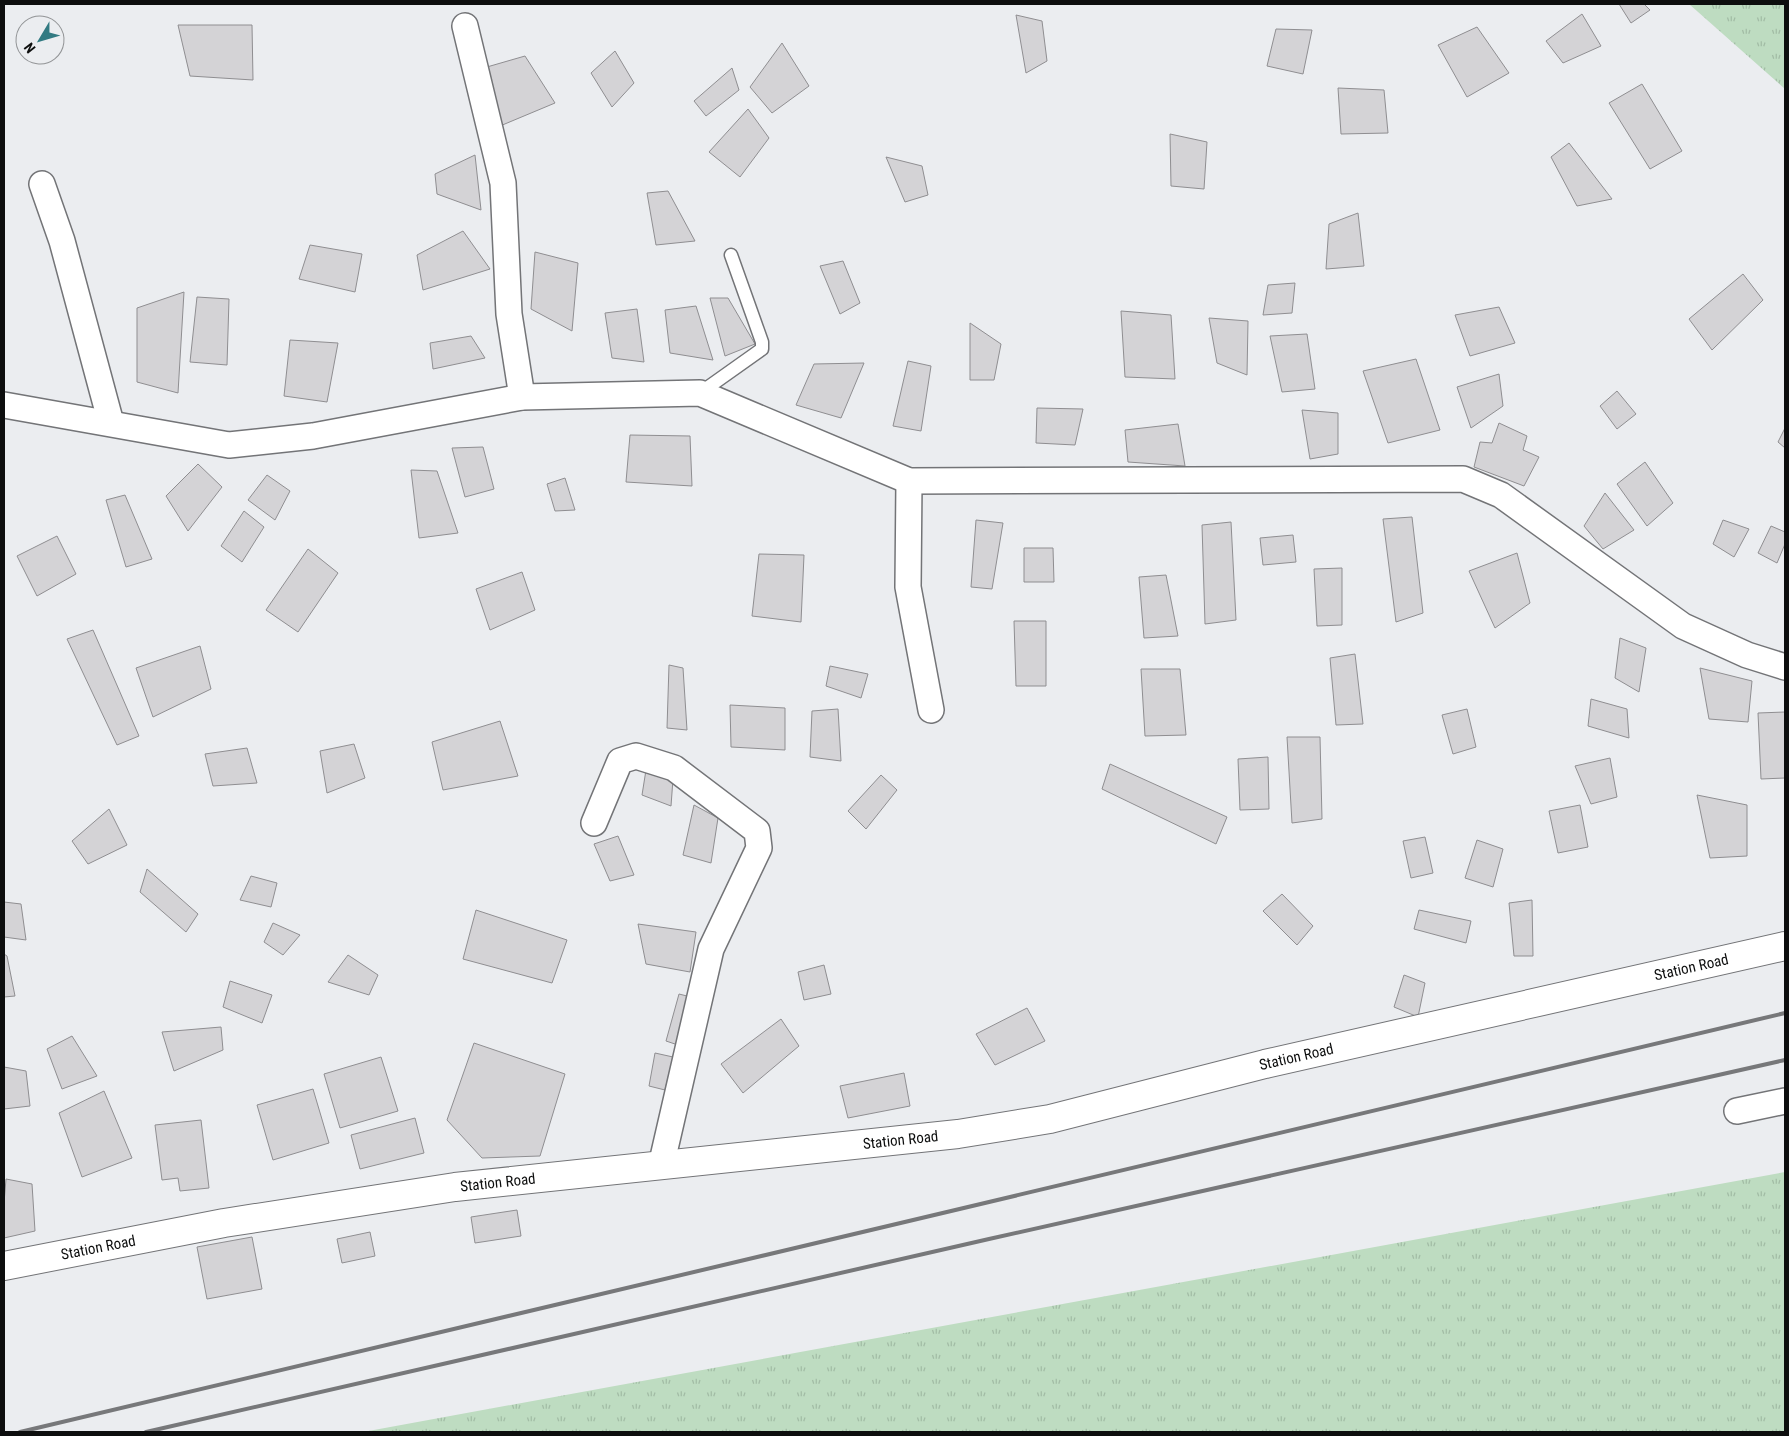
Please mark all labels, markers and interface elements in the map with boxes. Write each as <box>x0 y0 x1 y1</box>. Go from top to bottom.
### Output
north arrow <box>15 15 65 65</box>
text: N <box>21 40 39 56</box>
street label: Station Road <box>1652 950 1730 984</box>
street label: Station Road <box>1257 1040 1335 1074</box>
street label: Station Road <box>862 1127 939 1153</box>
street label: Station Road <box>459 1170 536 1195</box>
street label: Station Road <box>59 1231 137 1264</box>

